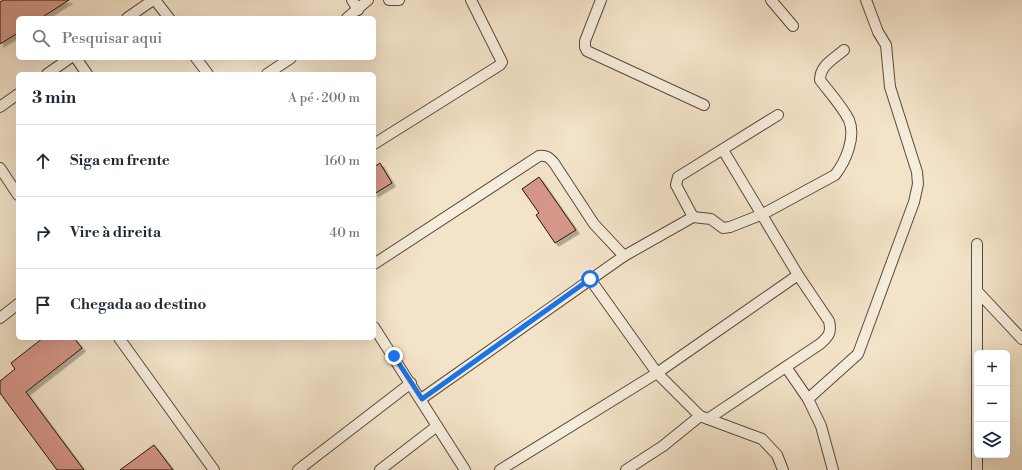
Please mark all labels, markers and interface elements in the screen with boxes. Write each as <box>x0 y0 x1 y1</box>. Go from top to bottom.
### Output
search box <box>16 16 376 60</box>
icon: search <box>30 27 52 49</box>
text: Pesquisar aqui <box>62 29 162 48</box>
text: 3 min <box>32 87 76 109</box>
text: A pé · 200 m <box>288 90 360 106</box>
icon: ahead <box>32 150 54 172</box>
text: Siga em frente <box>70 151 170 170</box>
text: 160 m <box>324 153 360 169</box>
icon: right <box>32 222 54 244</box>
text: Vire à direita <box>70 223 161 242</box>
text: 40 m <box>330 225 360 241</box>
route start <box>581 270 599 288</box>
icon: arrive <box>32 294 54 316</box>
text: Chegada ao destino <box>70 295 206 314</box>
route end <box>385 347 403 365</box>
map controls <box>974 350 1010 458</box>
button: + <box>974 350 1010 386</box>
button: − <box>974 386 1010 422</box>
button: layers <box>974 422 1010 458</box>

